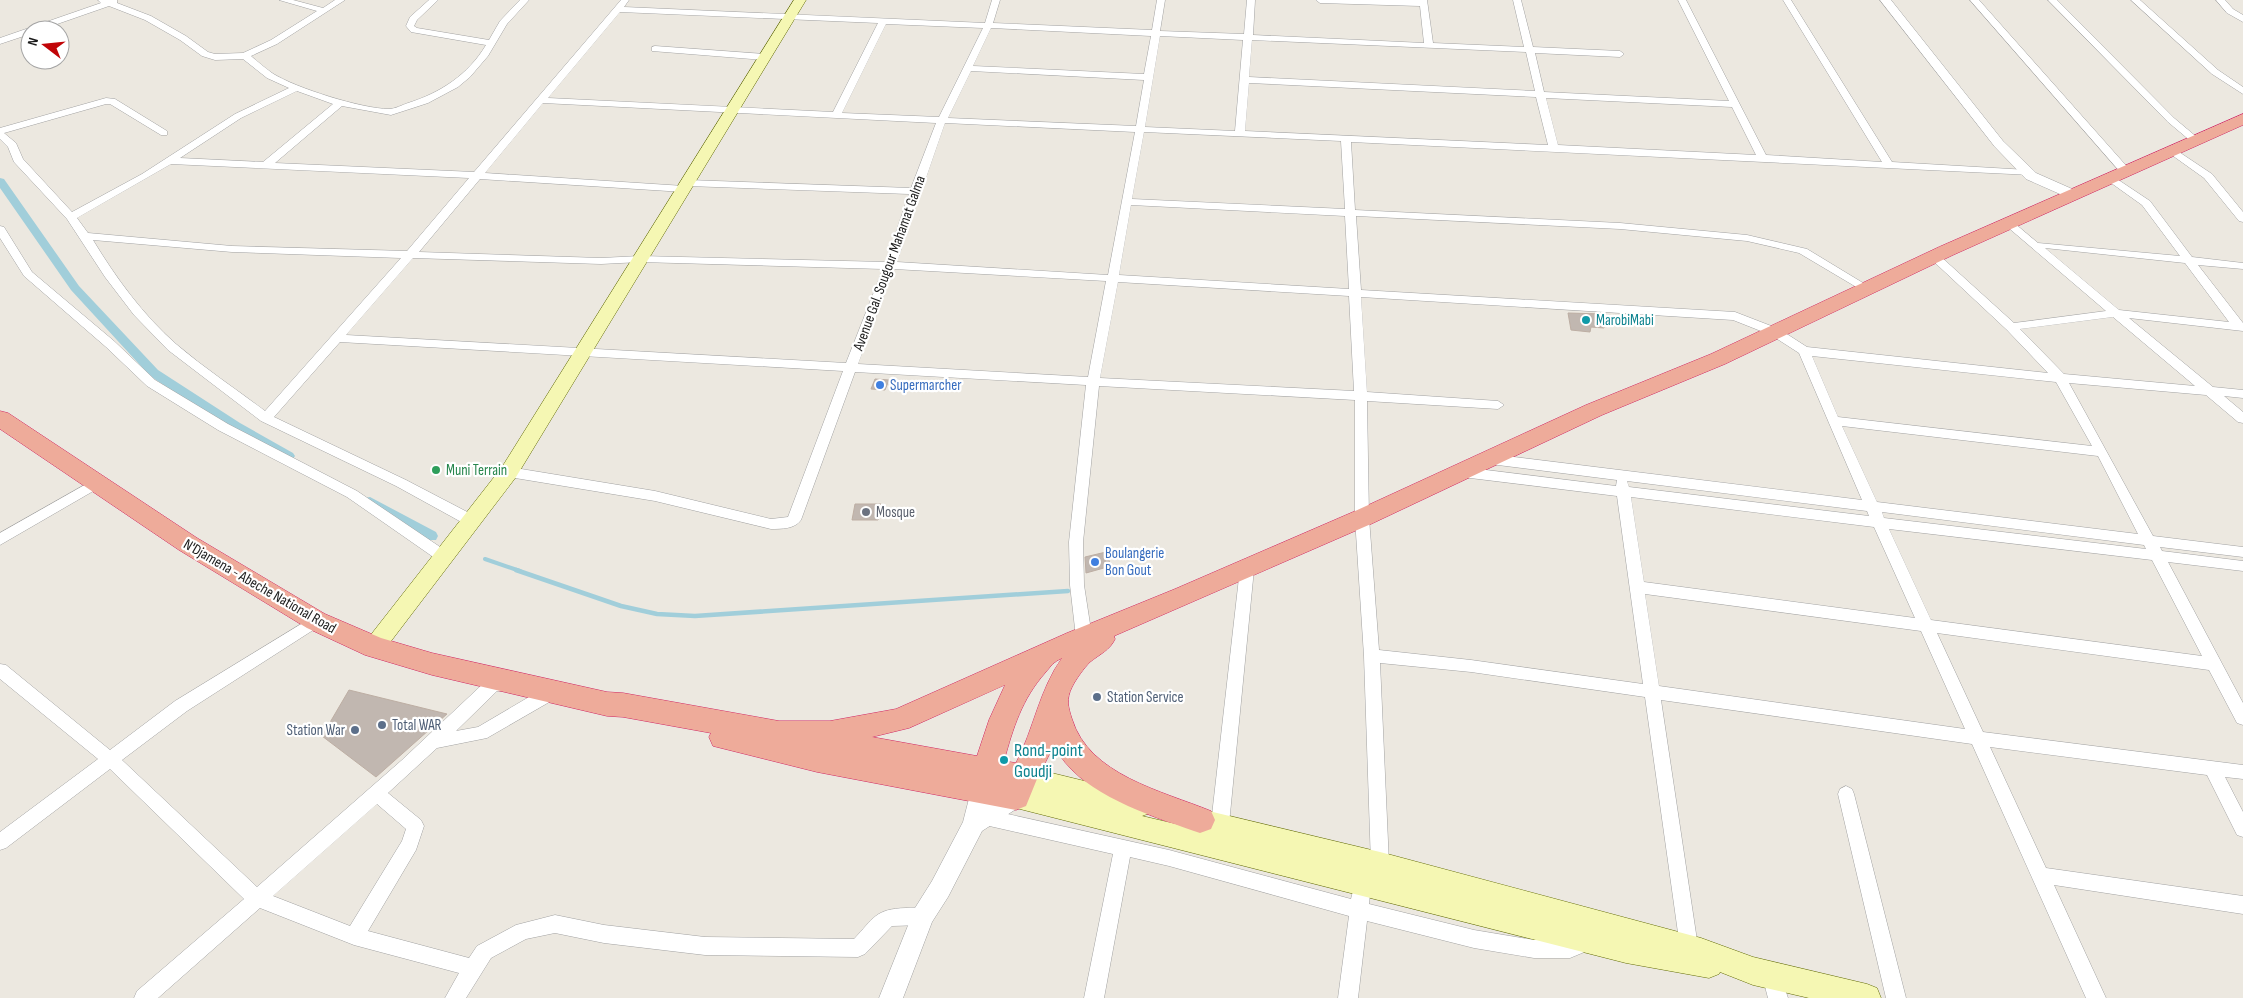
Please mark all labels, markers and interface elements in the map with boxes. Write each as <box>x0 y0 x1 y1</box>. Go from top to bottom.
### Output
north arrow <box>20 20 70 70</box>
text: N <box>24 36 42 47</box>
street label: Avenue Gal. Sougour Mahamat Galma <box>849 173 930 354</box>
place label: MarobiMabi <box>1596 311 1654 330</box>
marker: MarobiMabi <box>1580 314 1592 326</box>
place label: Supermarcher <box>890 376 962 395</box>
marker: Supermarcher <box>874 379 886 391</box>
place label: Muni Terrain <box>446 461 507 480</box>
marker: Muni Terrain <box>430 464 442 476</box>
place label: Mosque <box>876 503 915 522</box>
marker: Mosque <box>860 506 872 518</box>
street label: N'Djamena - Abeche National Road <box>180 535 339 638</box>
place label: Boulangerie Bon Gout <box>1105 544 1164 580</box>
marker: Boulangerie Bon Gout <box>1089 556 1101 568</box>
place label: Station Service <box>1107 688 1184 707</box>
marker: Station Service <box>1091 691 1103 703</box>
place label: Total WAR <box>392 716 442 735</box>
marker: Total WAR <box>376 719 388 731</box>
place label: Station War <box>286 721 346 740</box>
marker: Station War <box>349 724 361 736</box>
place label: Rond-point Goudji <box>1014 740 1084 782</box>
marker: Rond-point Goudji <box>998 754 1010 766</box>

